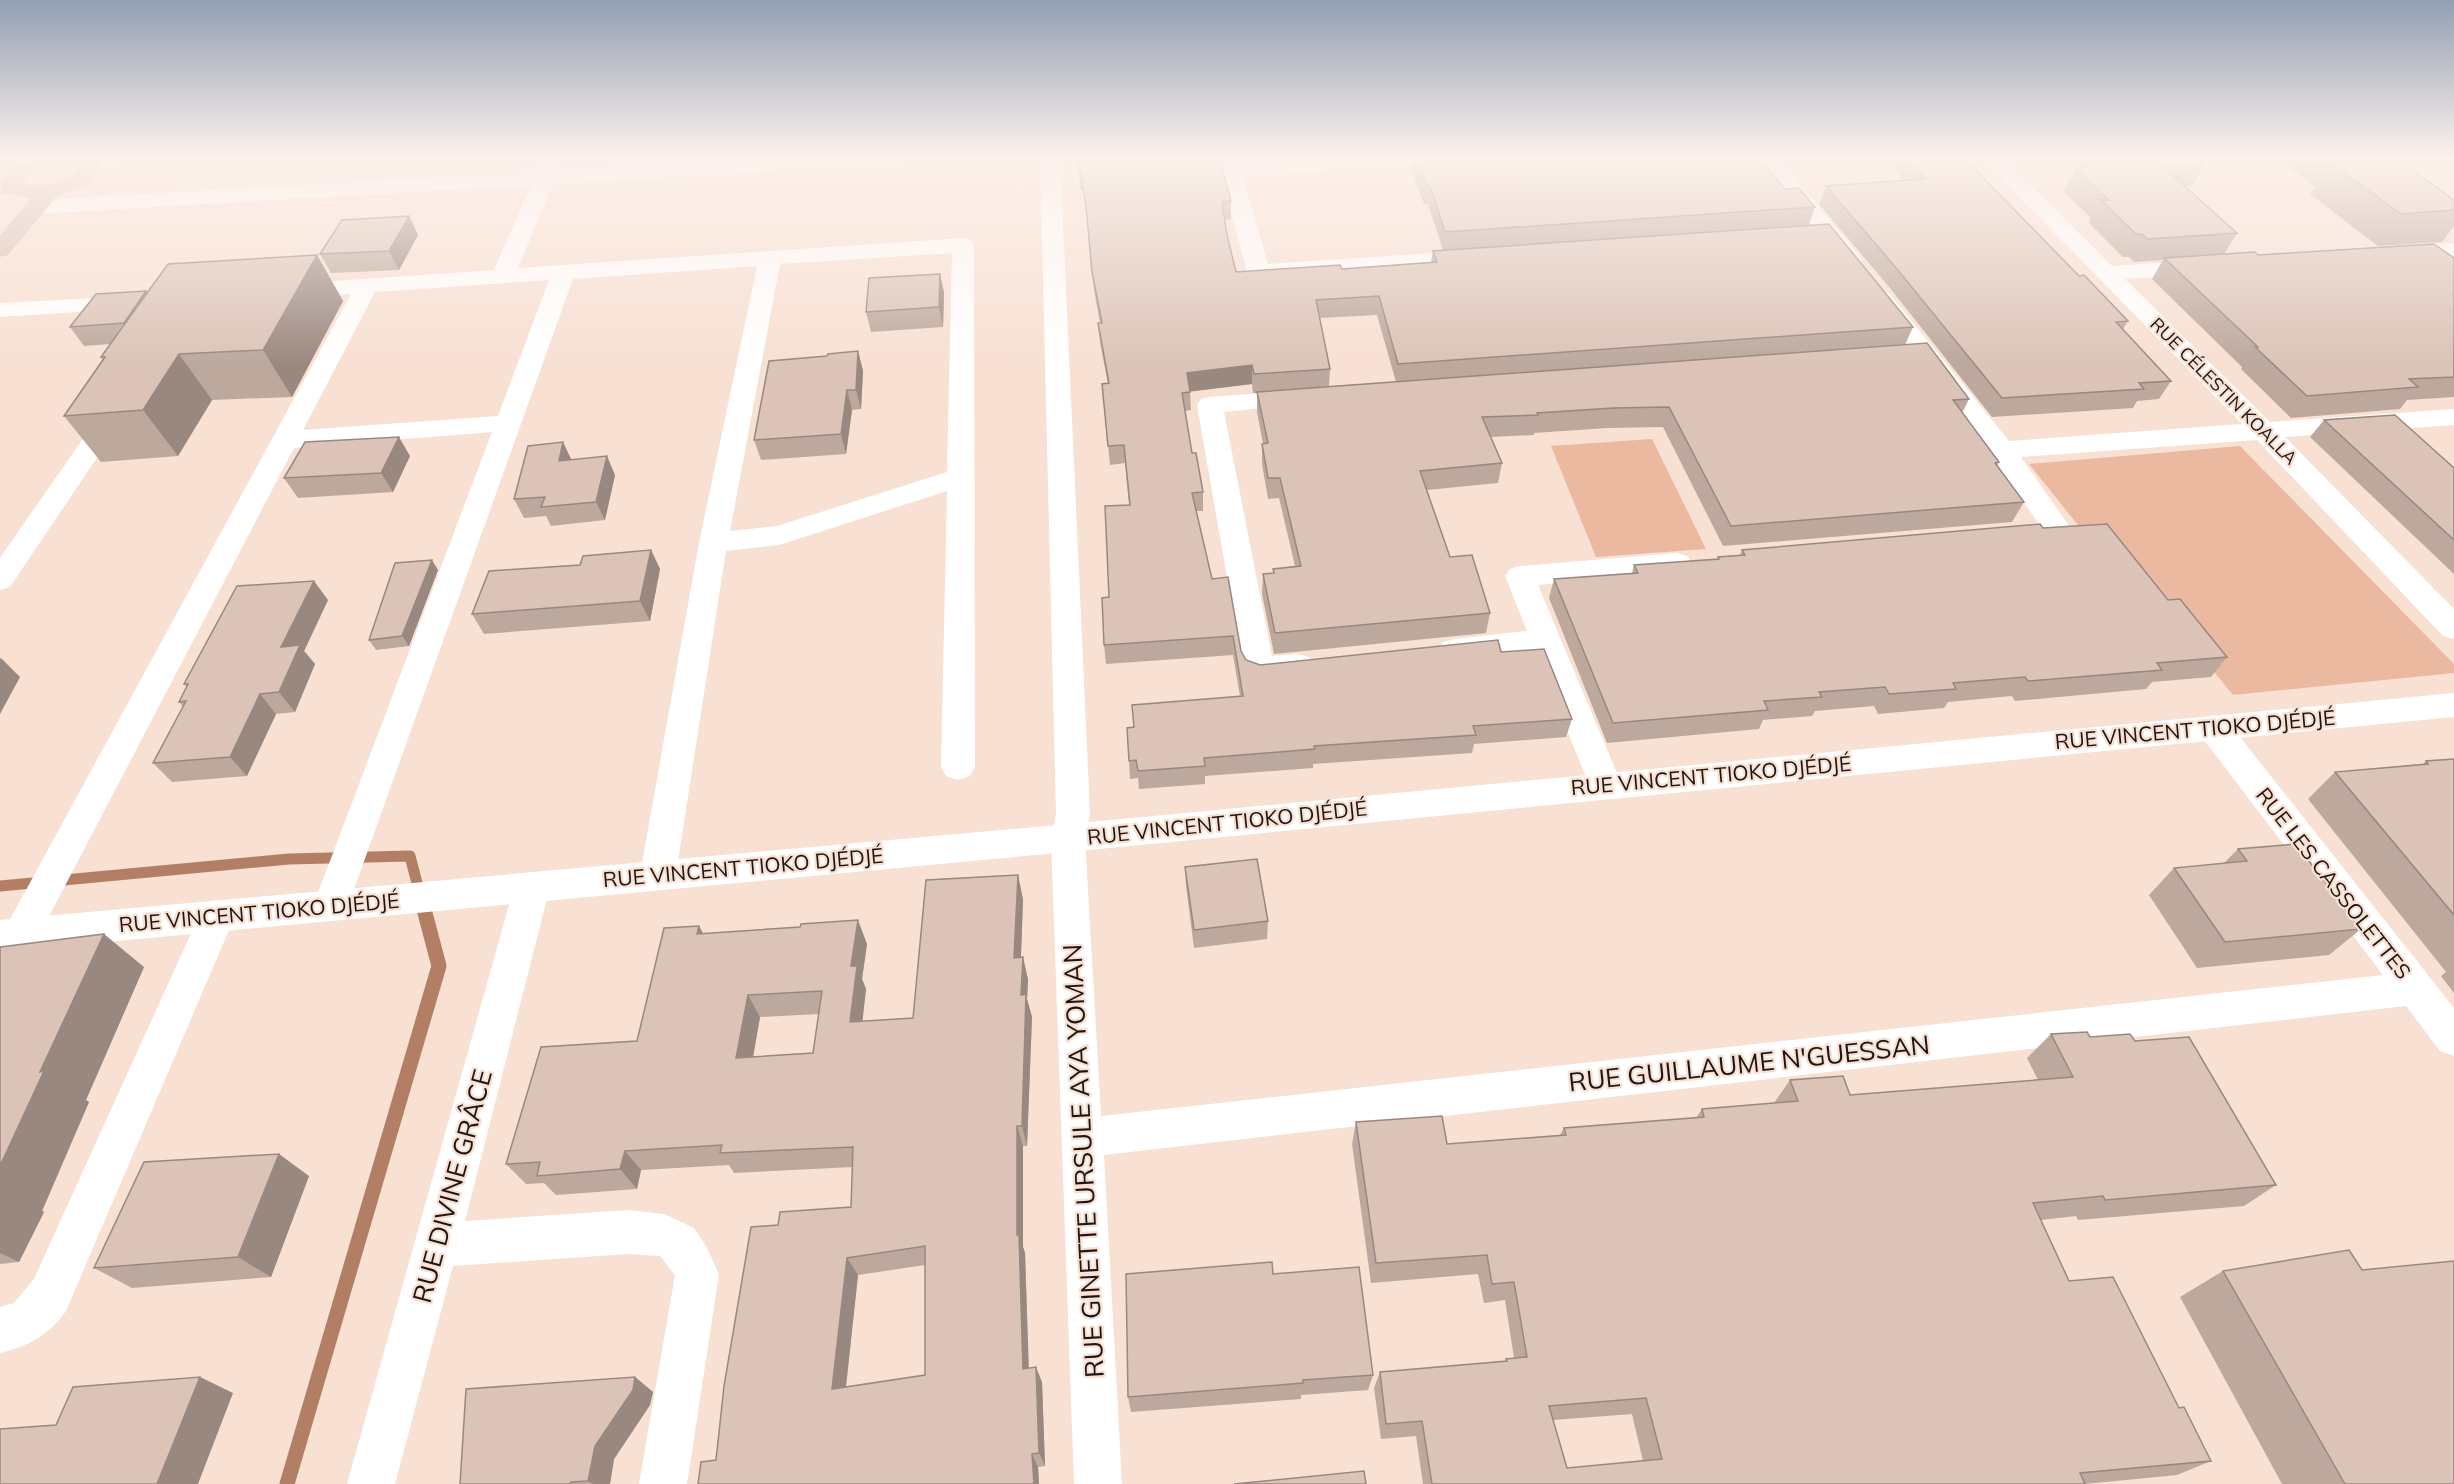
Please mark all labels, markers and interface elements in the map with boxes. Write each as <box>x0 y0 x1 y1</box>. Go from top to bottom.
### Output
street label: RUE CÉLESTIN KOALLA <box>2146 313 2302 469</box>
street label: RUE VINCENT TIOKO DJÉDJÉ <box>2054 704 2336 754</box>
street label: RUE VINCENT TIOKO DJÉDJÉ <box>1570 750 1852 800</box>
street label: RUE LES CASSOLETTES <box>2251 782 2417 984</box>
street label: RUE VINCENT TIOKO DJÉDJÉ <box>1086 794 1368 850</box>
street label: RUE VINCENT TIOKO DJÉDJÉ <box>602 842 884 892</box>
street label: RUE VINCENT TIOKO DJÉDJÉ <box>118 887 400 937</box>
street label: RUE GINETTE URSULE AYA YOMAN <box>1055 943 1111 1379</box>
street label: RUE GUILLAUME N'GUESSAN <box>1567 1028 1931 1098</box>
street label: RUE DIVINE GRÂCE <box>405 1066 499 1306</box>

